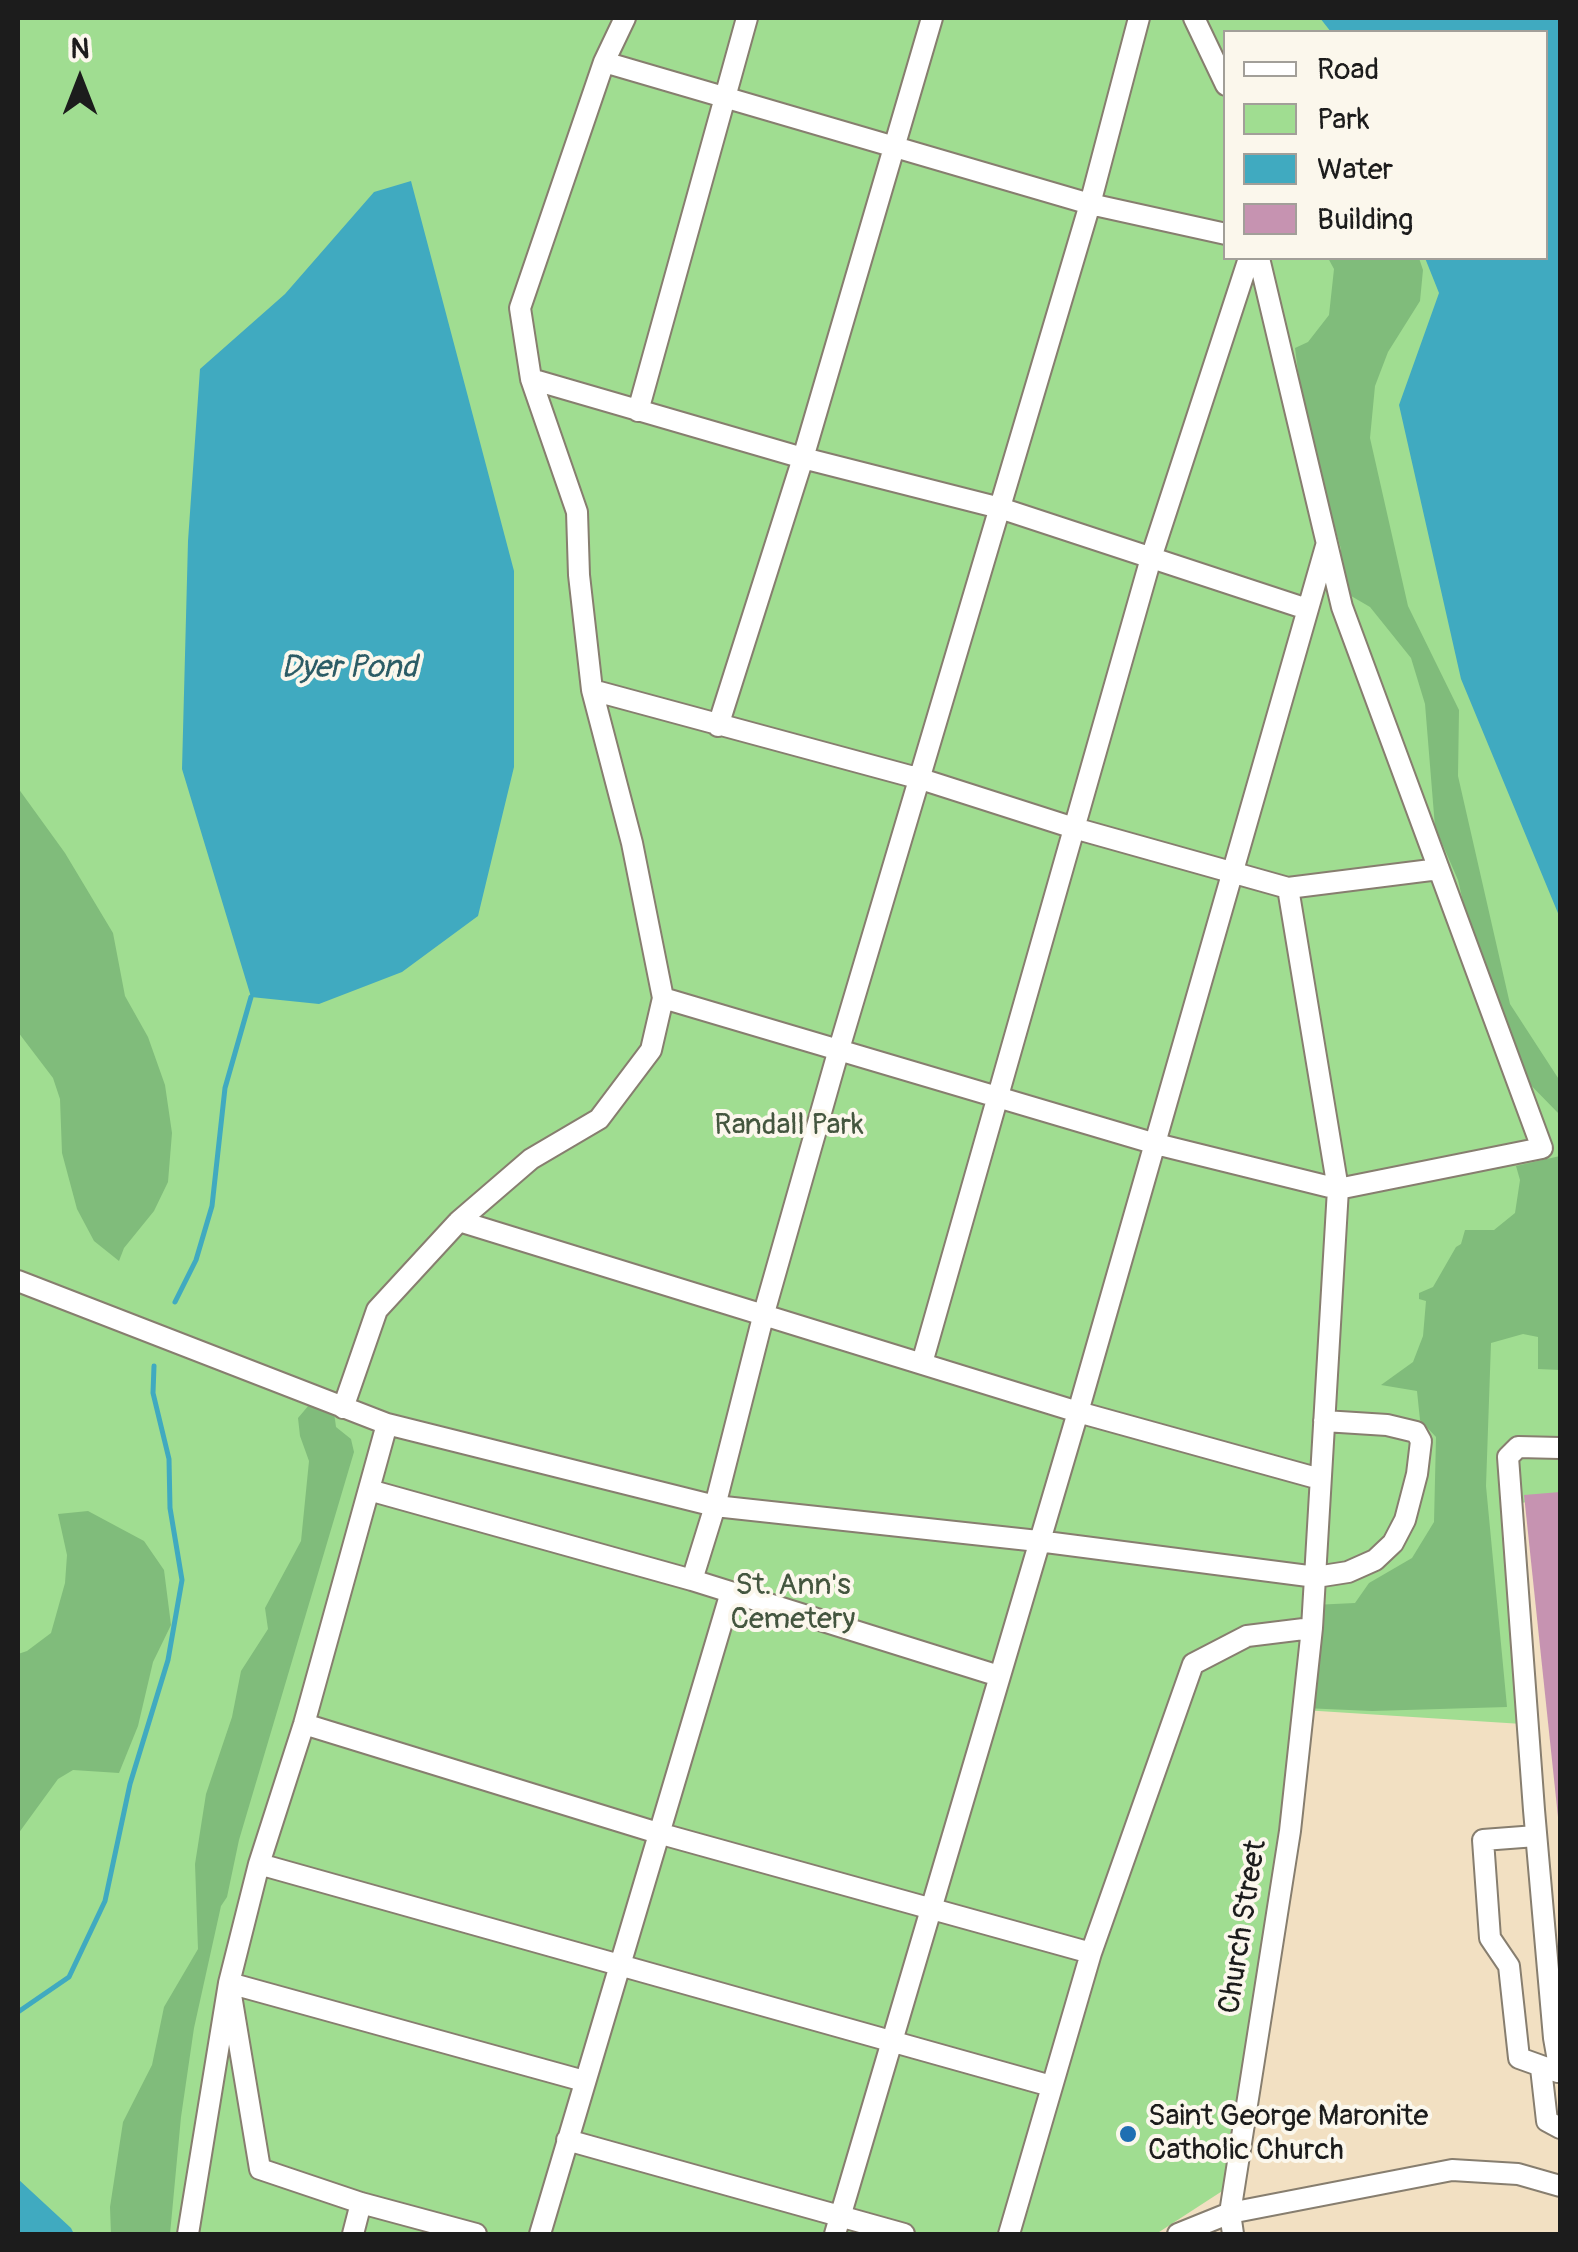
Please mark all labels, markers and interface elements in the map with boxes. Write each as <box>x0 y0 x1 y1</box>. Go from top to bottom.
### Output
north arrow <box>30 30 130 130</box>
legend <box>1223 30 1548 260</box>
text: N <box>71 32 89 67</box>
text: Road <box>1317 51 1379 88</box>
text: Park <box>1317 101 1370 138</box>
text: Water <box>1317 151 1393 188</box>
text: Building <box>1317 201 1413 238</box>
water label: Dyer Pond <box>281 650 417 688</box>
park label: Randall Park <box>714 1108 864 1144</box>
park label: St. Ann's Cemetery <box>731 1568 855 1638</box>
street label: Church Street <box>1212 1837 1276 2017</box>
place label: Saint George Maronite Catholic Church <box>1148 2099 1428 2170</box>
marker: Saint George Maronite Catholic Church <box>1117 2123 1139 2145</box>

